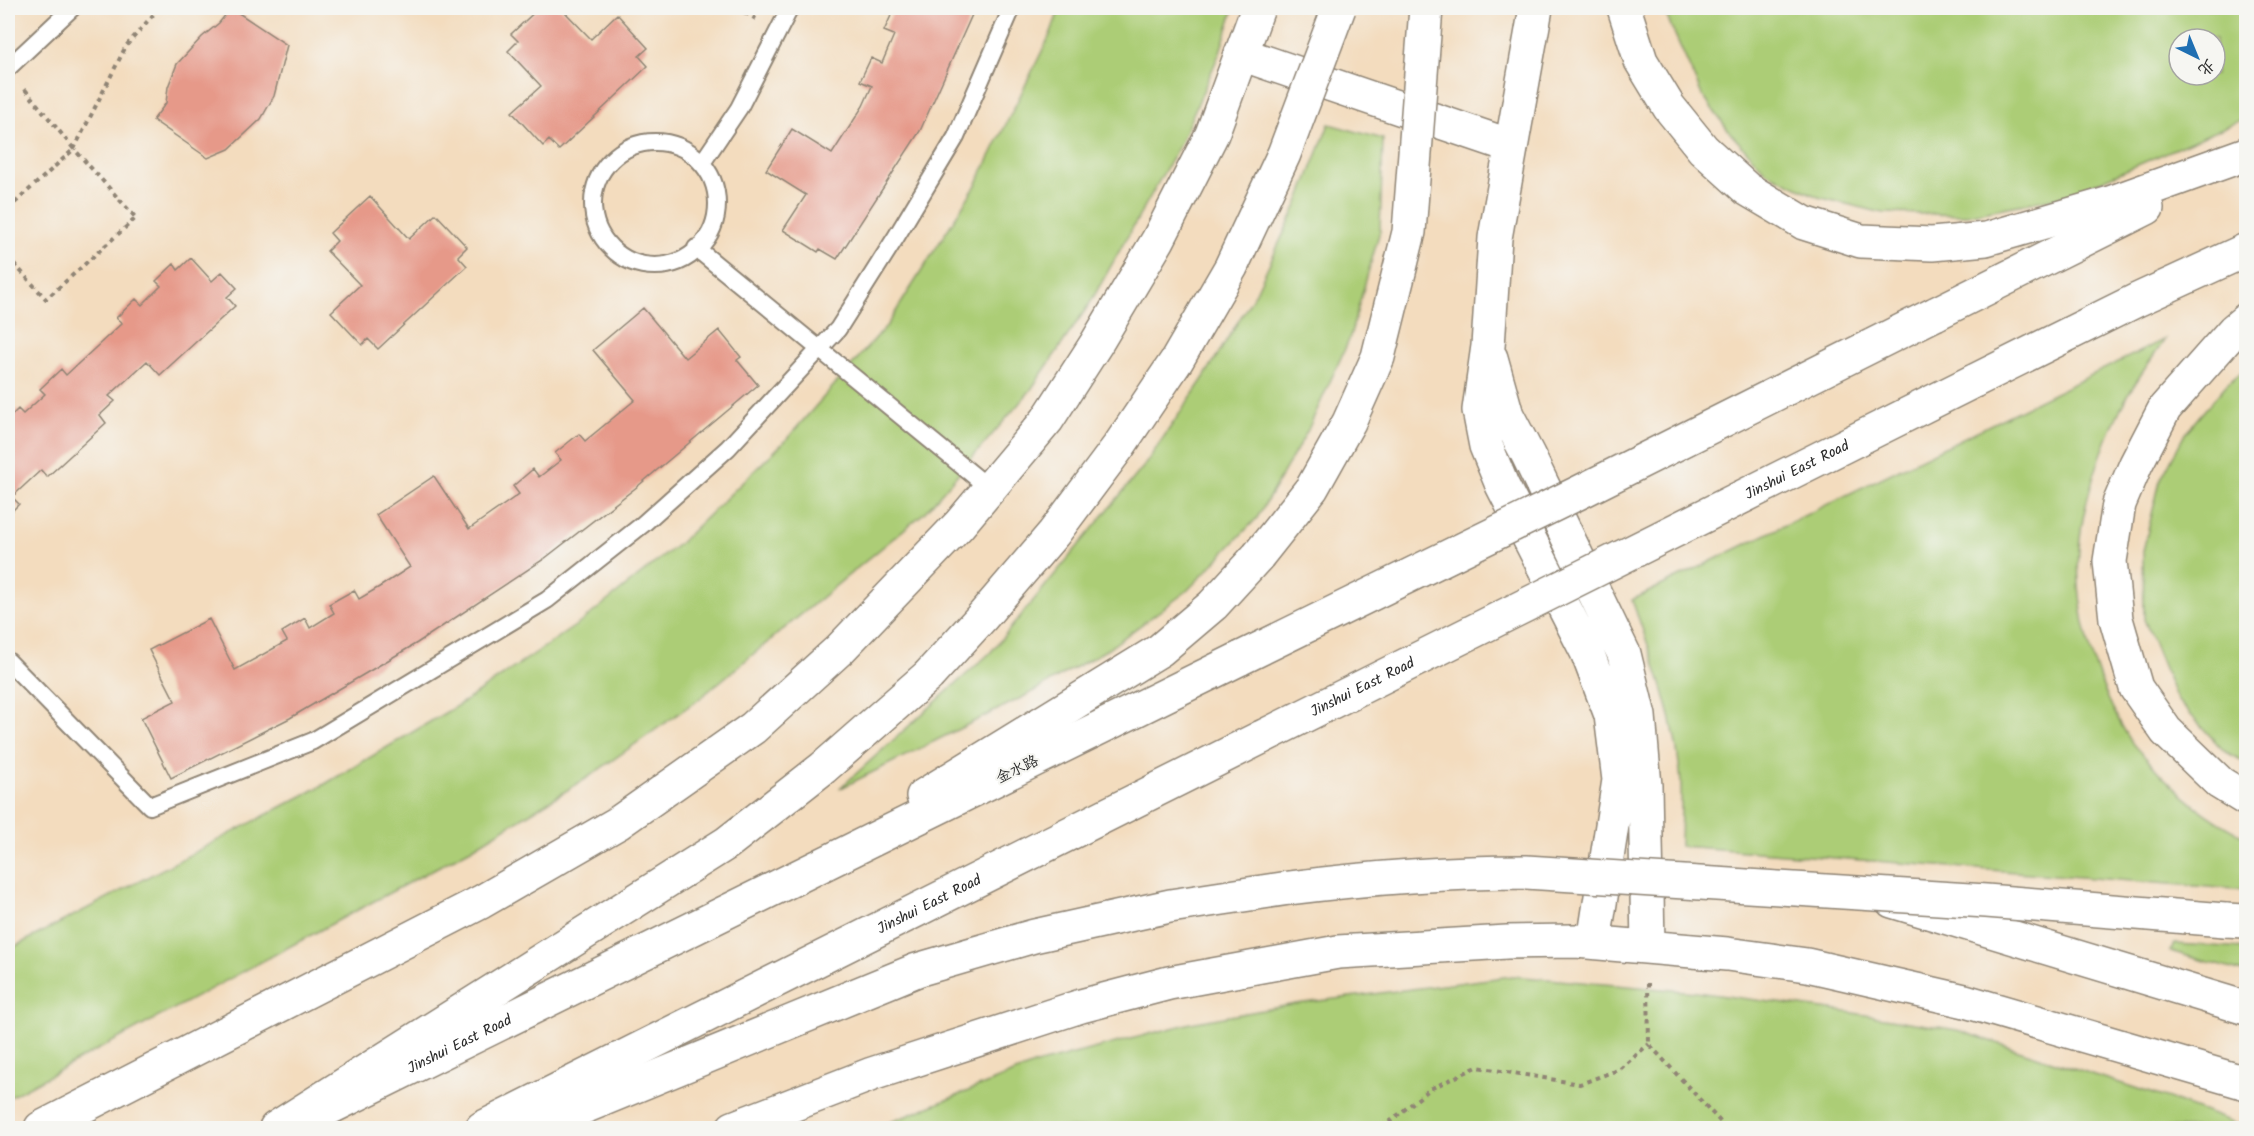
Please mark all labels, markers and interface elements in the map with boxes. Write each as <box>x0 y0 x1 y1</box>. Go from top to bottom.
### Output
north arrow <box>2167 27 2227 87</box>
text: 北 <box>2192 52 2221 81</box>
street label: Jinshui East Road <box>1741 434 1854 507</box>
street label: Jinshui East Road <box>1306 651 1419 724</box>
street label: 金水路 <box>992 749 1043 791</box>
street label: Jinshui East Road <box>873 868 986 941</box>
street label: Jinshui East Road <box>403 1008 517 1081</box>

